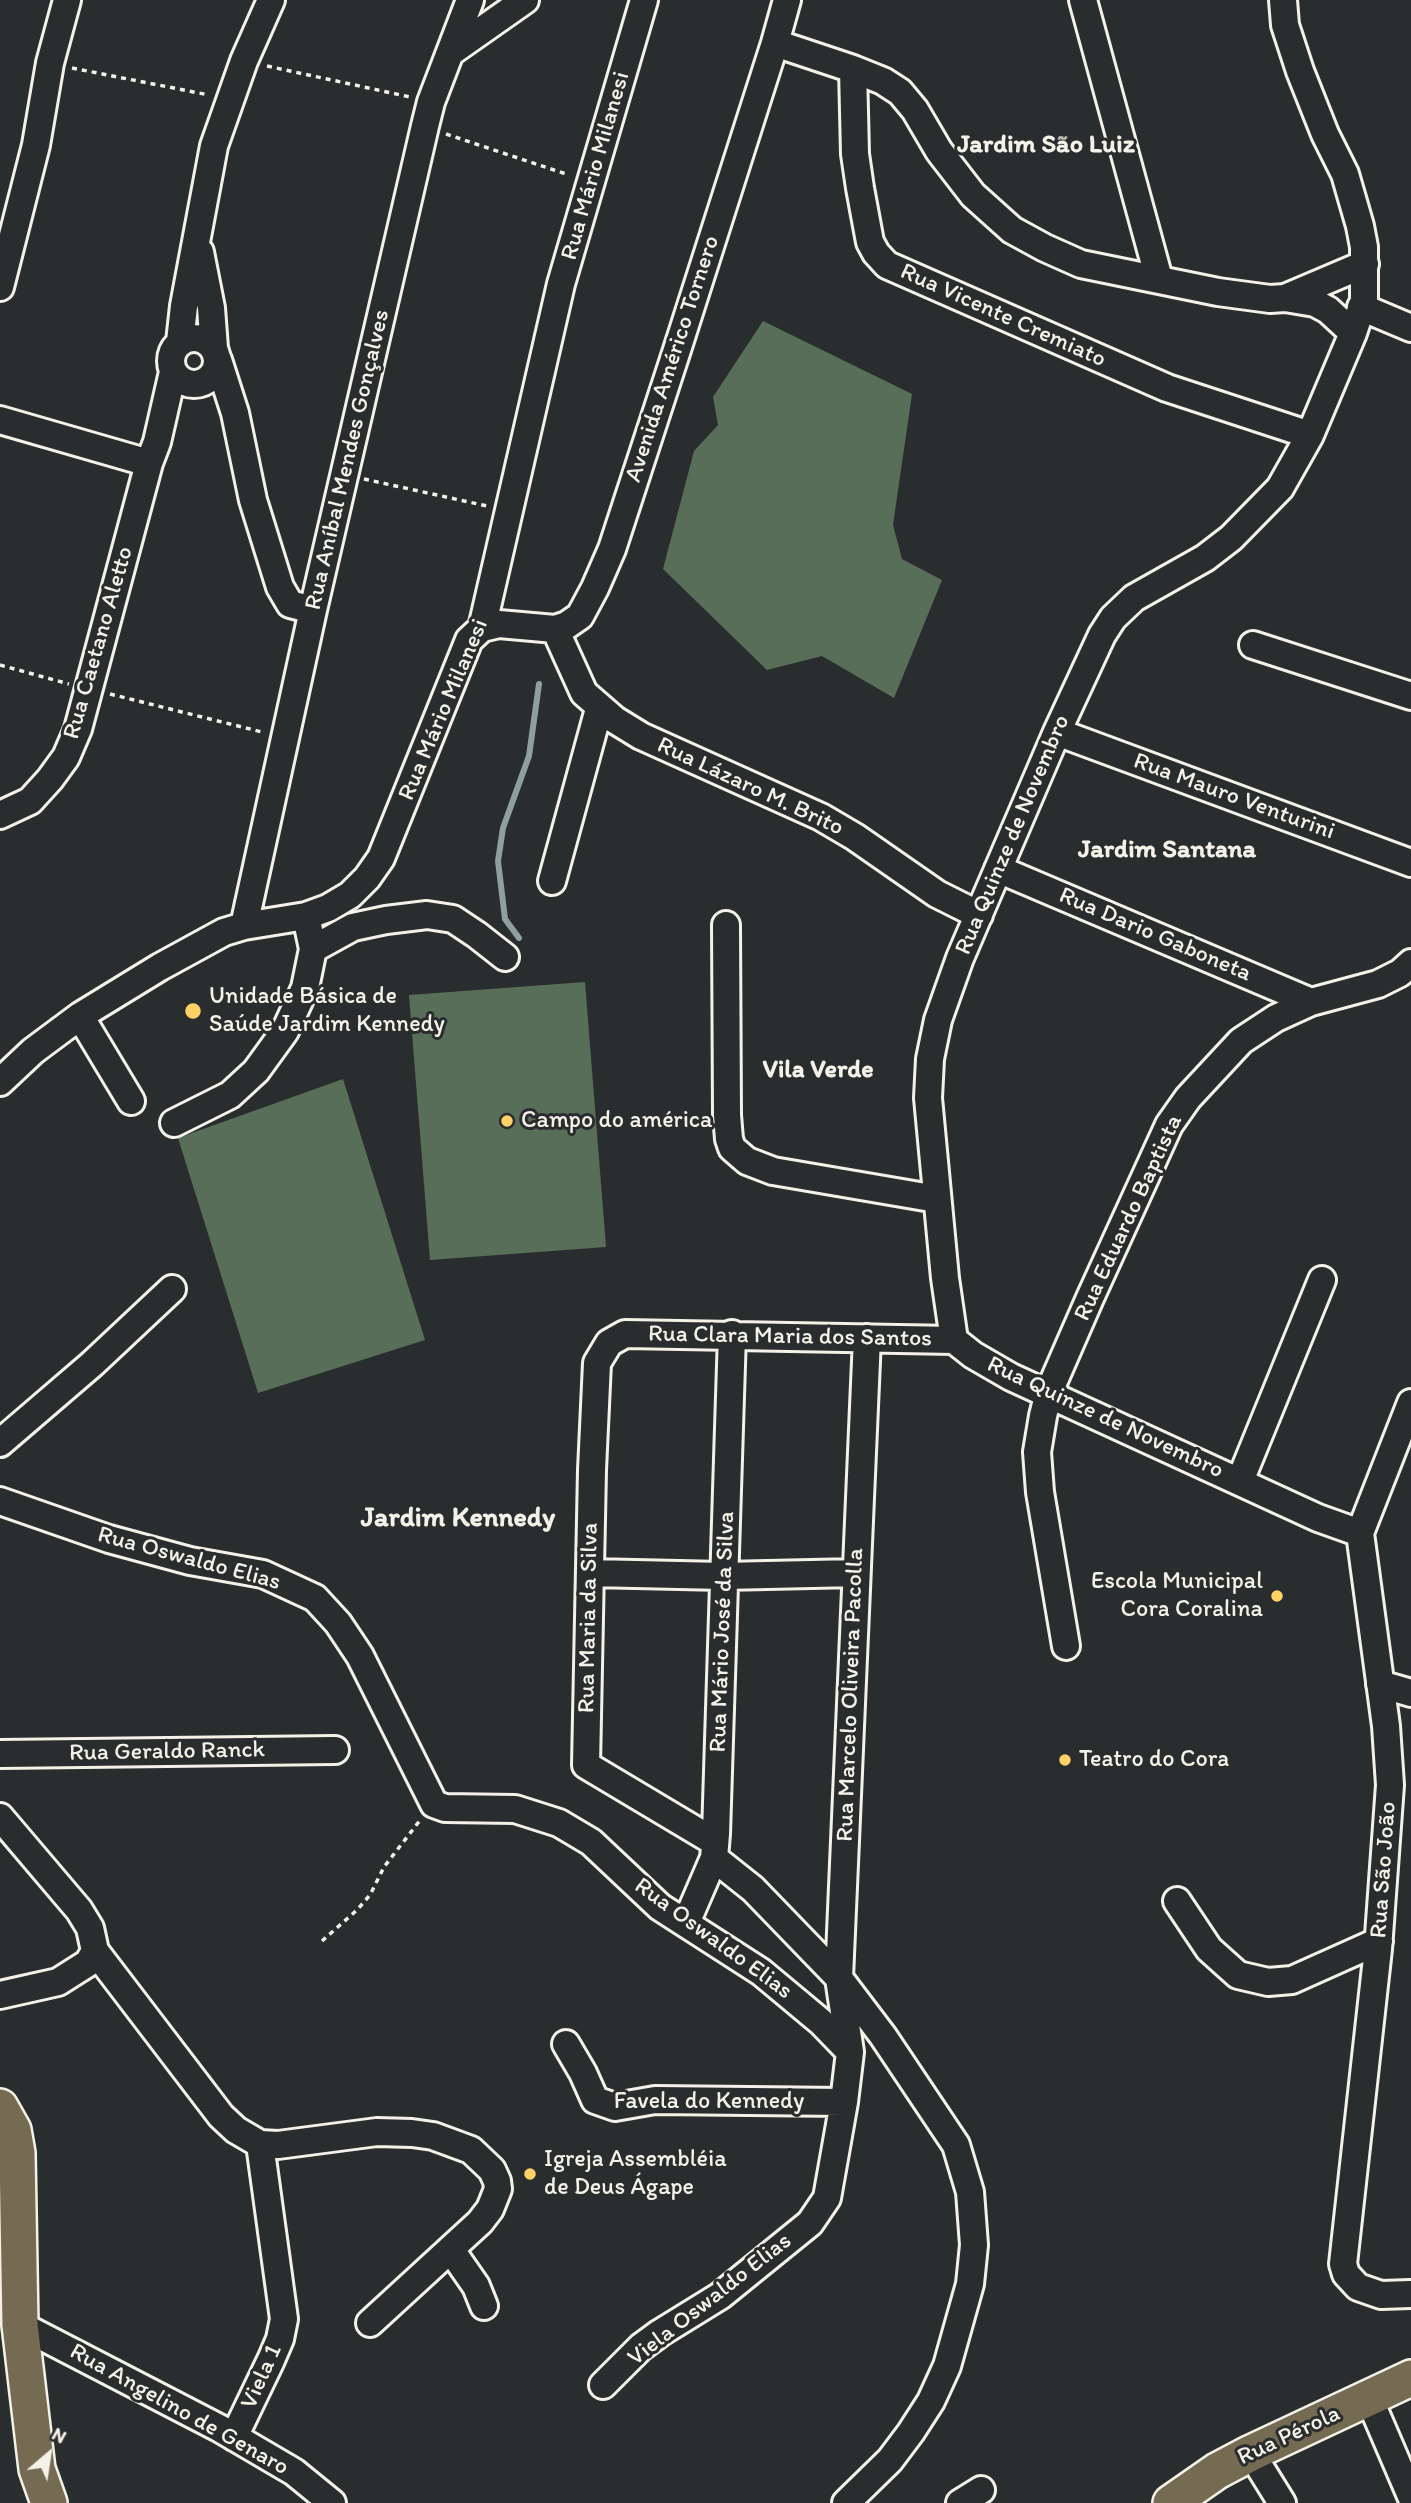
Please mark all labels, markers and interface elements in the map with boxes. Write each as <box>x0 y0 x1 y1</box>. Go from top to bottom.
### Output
street label: Rua Mário Milanesi <box>555 69 637 263</box>
district label: Jardim São Luiz <box>957 129 1135 161</box>
street label: Avenida Américo Tornero <box>620 232 726 486</box>
street label: Rua Vicente Cremiato <box>896 258 1110 374</box>
street label: Rua Aníbal Mendes Gonçalves <box>299 307 397 613</box>
street label: Rua Caetano Aletto <box>58 543 140 743</box>
street label: Rua Mário Milanesi <box>393 615 495 805</box>
street label: Rua Quinze de Novembro <box>949 711 1077 959</box>
street label: Rua Lázaro M. Brito <box>652 731 848 843</box>
street label: Rua Mauro Venturini <box>1129 747 1339 847</box>
district label: Jardim Santana <box>1078 834 1256 866</box>
street label: Rua Dario Gaboneta <box>1054 881 1256 989</box>
place label: Unidade Básica de Saúde Jardim Kennedy <box>209 983 445 1039</box>
marker: Unidade Básica de Saúde Jardim Kennedy <box>183 1001 203 1021</box>
district label: Vila Verde <box>762 1054 874 1086</box>
place label: Campo do américa <box>521 1107 713 1135</box>
street label: Rua Eduardo Baptista <box>1069 1110 1189 1326</box>
marker: Campo do américa <box>499 1113 515 1129</box>
street label: Rua Clara Maria dos Santos <box>648 1320 932 1354</box>
street label: Rua Quinze de Novembro <box>982 1350 1228 1486</box>
district label: Jardim Kennedy <box>361 1502 555 1536</box>
street label: Rua Mário José da Silva <box>704 1511 742 1753</box>
street label: Rua Oswaldo Elias <box>94 1521 284 1597</box>
street label: Rua Maria da Silva <box>573 1523 605 1713</box>
street label: Rua Marcelo Oliveira Pacolla <box>831 1548 871 1842</box>
place label: Escola Municipal Cora Coralina <box>1091 1568 1263 1624</box>
marker: Escola Municipal Cora Coralina <box>1269 1588 1285 1604</box>
street label: Rua Geraldo Ranck <box>69 1736 265 1768</box>
place label: Teatro do Cora <box>1079 1746 1229 1774</box>
marker: Teatro do Cora <box>1057 1752 1073 1768</box>
street label: Rua São João <box>1365 1801 1403 1939</box>
street label: Rua Oswaldo Elias <box>628 1872 798 2006</box>
street label: Favela do Kennedy <box>614 2088 804 2116</box>
place label: Igreja Assembléia de Deus Ágape <box>544 2146 727 2202</box>
marker: Igreja Assembléia de Deus Ágape <box>522 2166 538 2182</box>
street label: Viela Oswaldo Elias <box>623 2227 797 2373</box>
street label: Rua Angelino de Genaro <box>64 2338 294 2482</box>
street label: Viela 1 <box>235 2340 289 2414</box>
street label: Rua Pérola <box>1233 2400 1345 2472</box>
north arrow <box>14 2419 84 2489</box>
text: N <box>48 2422 71 2448</box>

